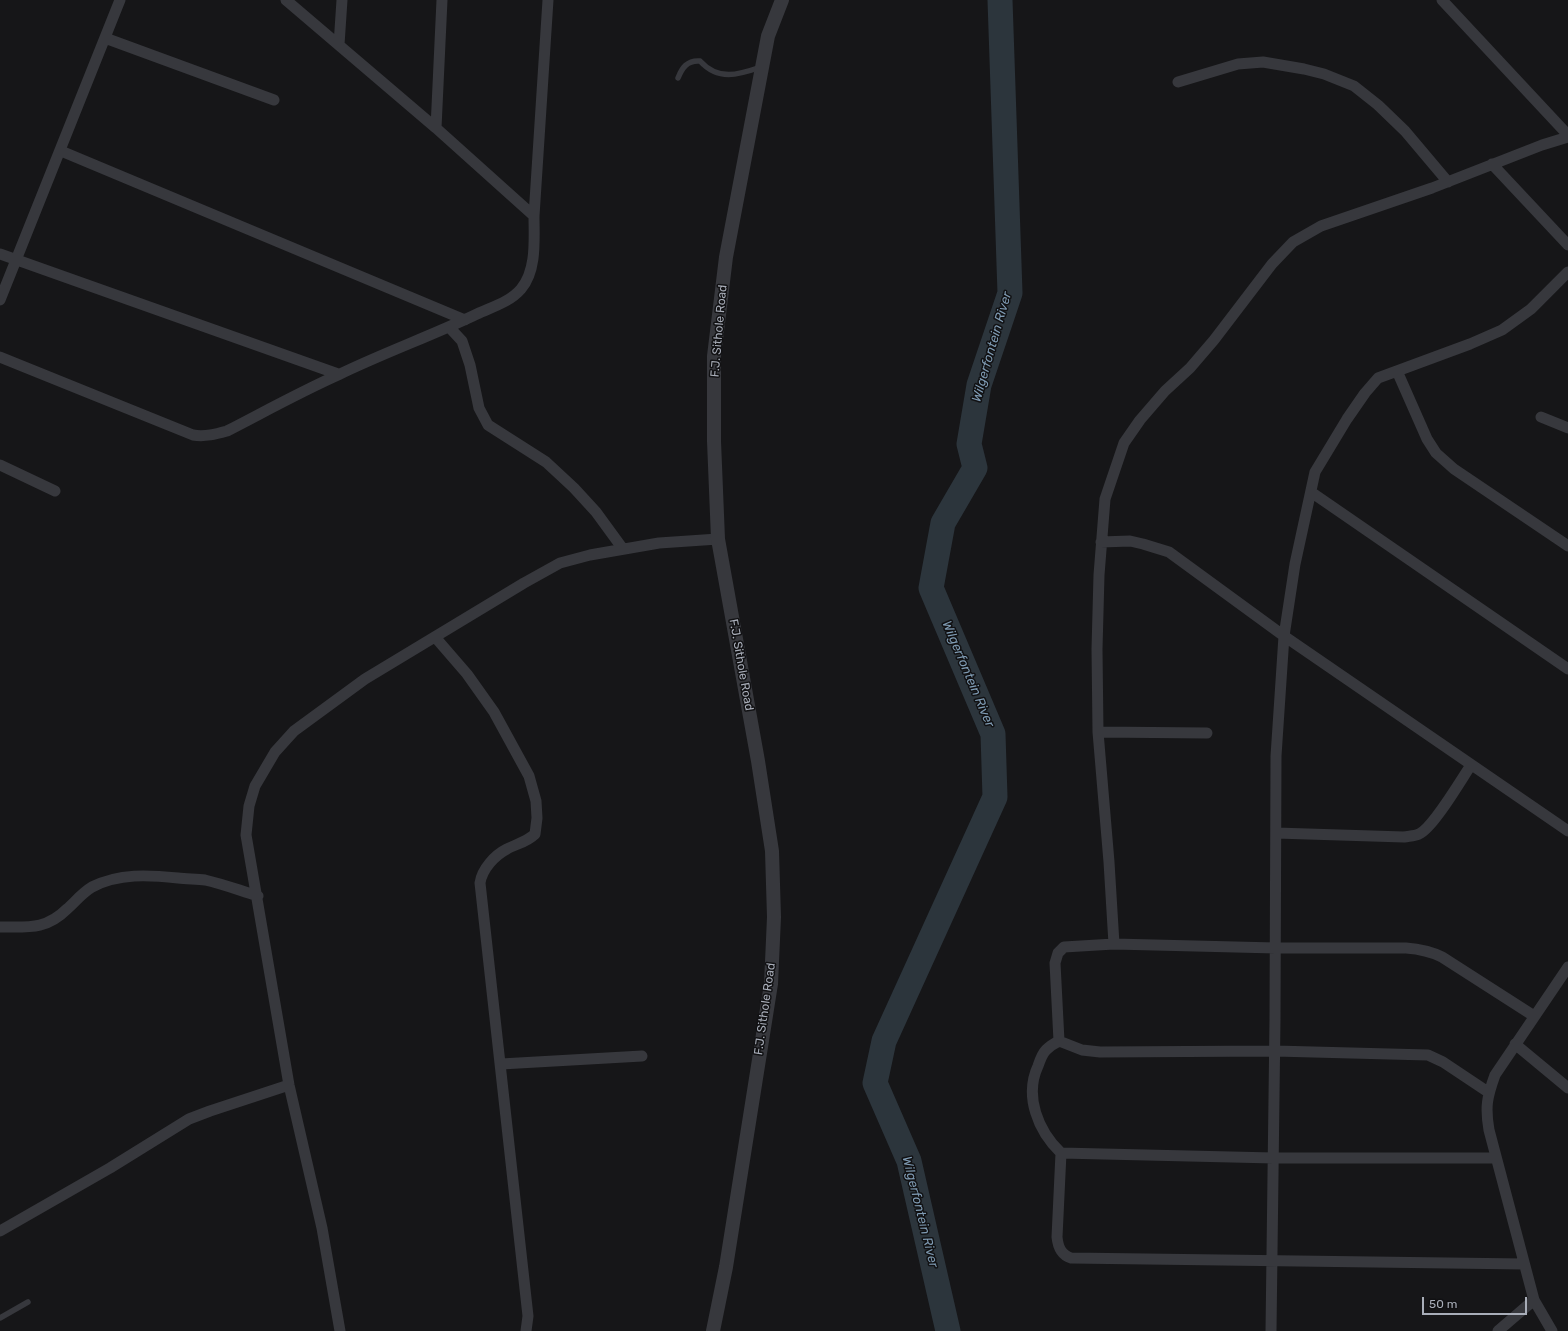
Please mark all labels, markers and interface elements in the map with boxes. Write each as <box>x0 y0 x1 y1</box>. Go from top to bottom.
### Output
street label: F.J. Sithole Road <box>708 284 730 378</box>
water label: Wilgerfontein River <box>969 290 1015 404</box>
street label: F.J. Sithole Road <box>726 618 756 712</box>
water label: Wilgerfontein River <box>939 618 997 730</box>
street label: F.J. Sithole Road <box>751 962 779 1056</box>
water label: Wilgerfontein River <box>899 1155 941 1269</box>
scale bar <box>1424 1289 1529 1315</box>
text: 50 m <box>1429 1297 1457 1311</box>

